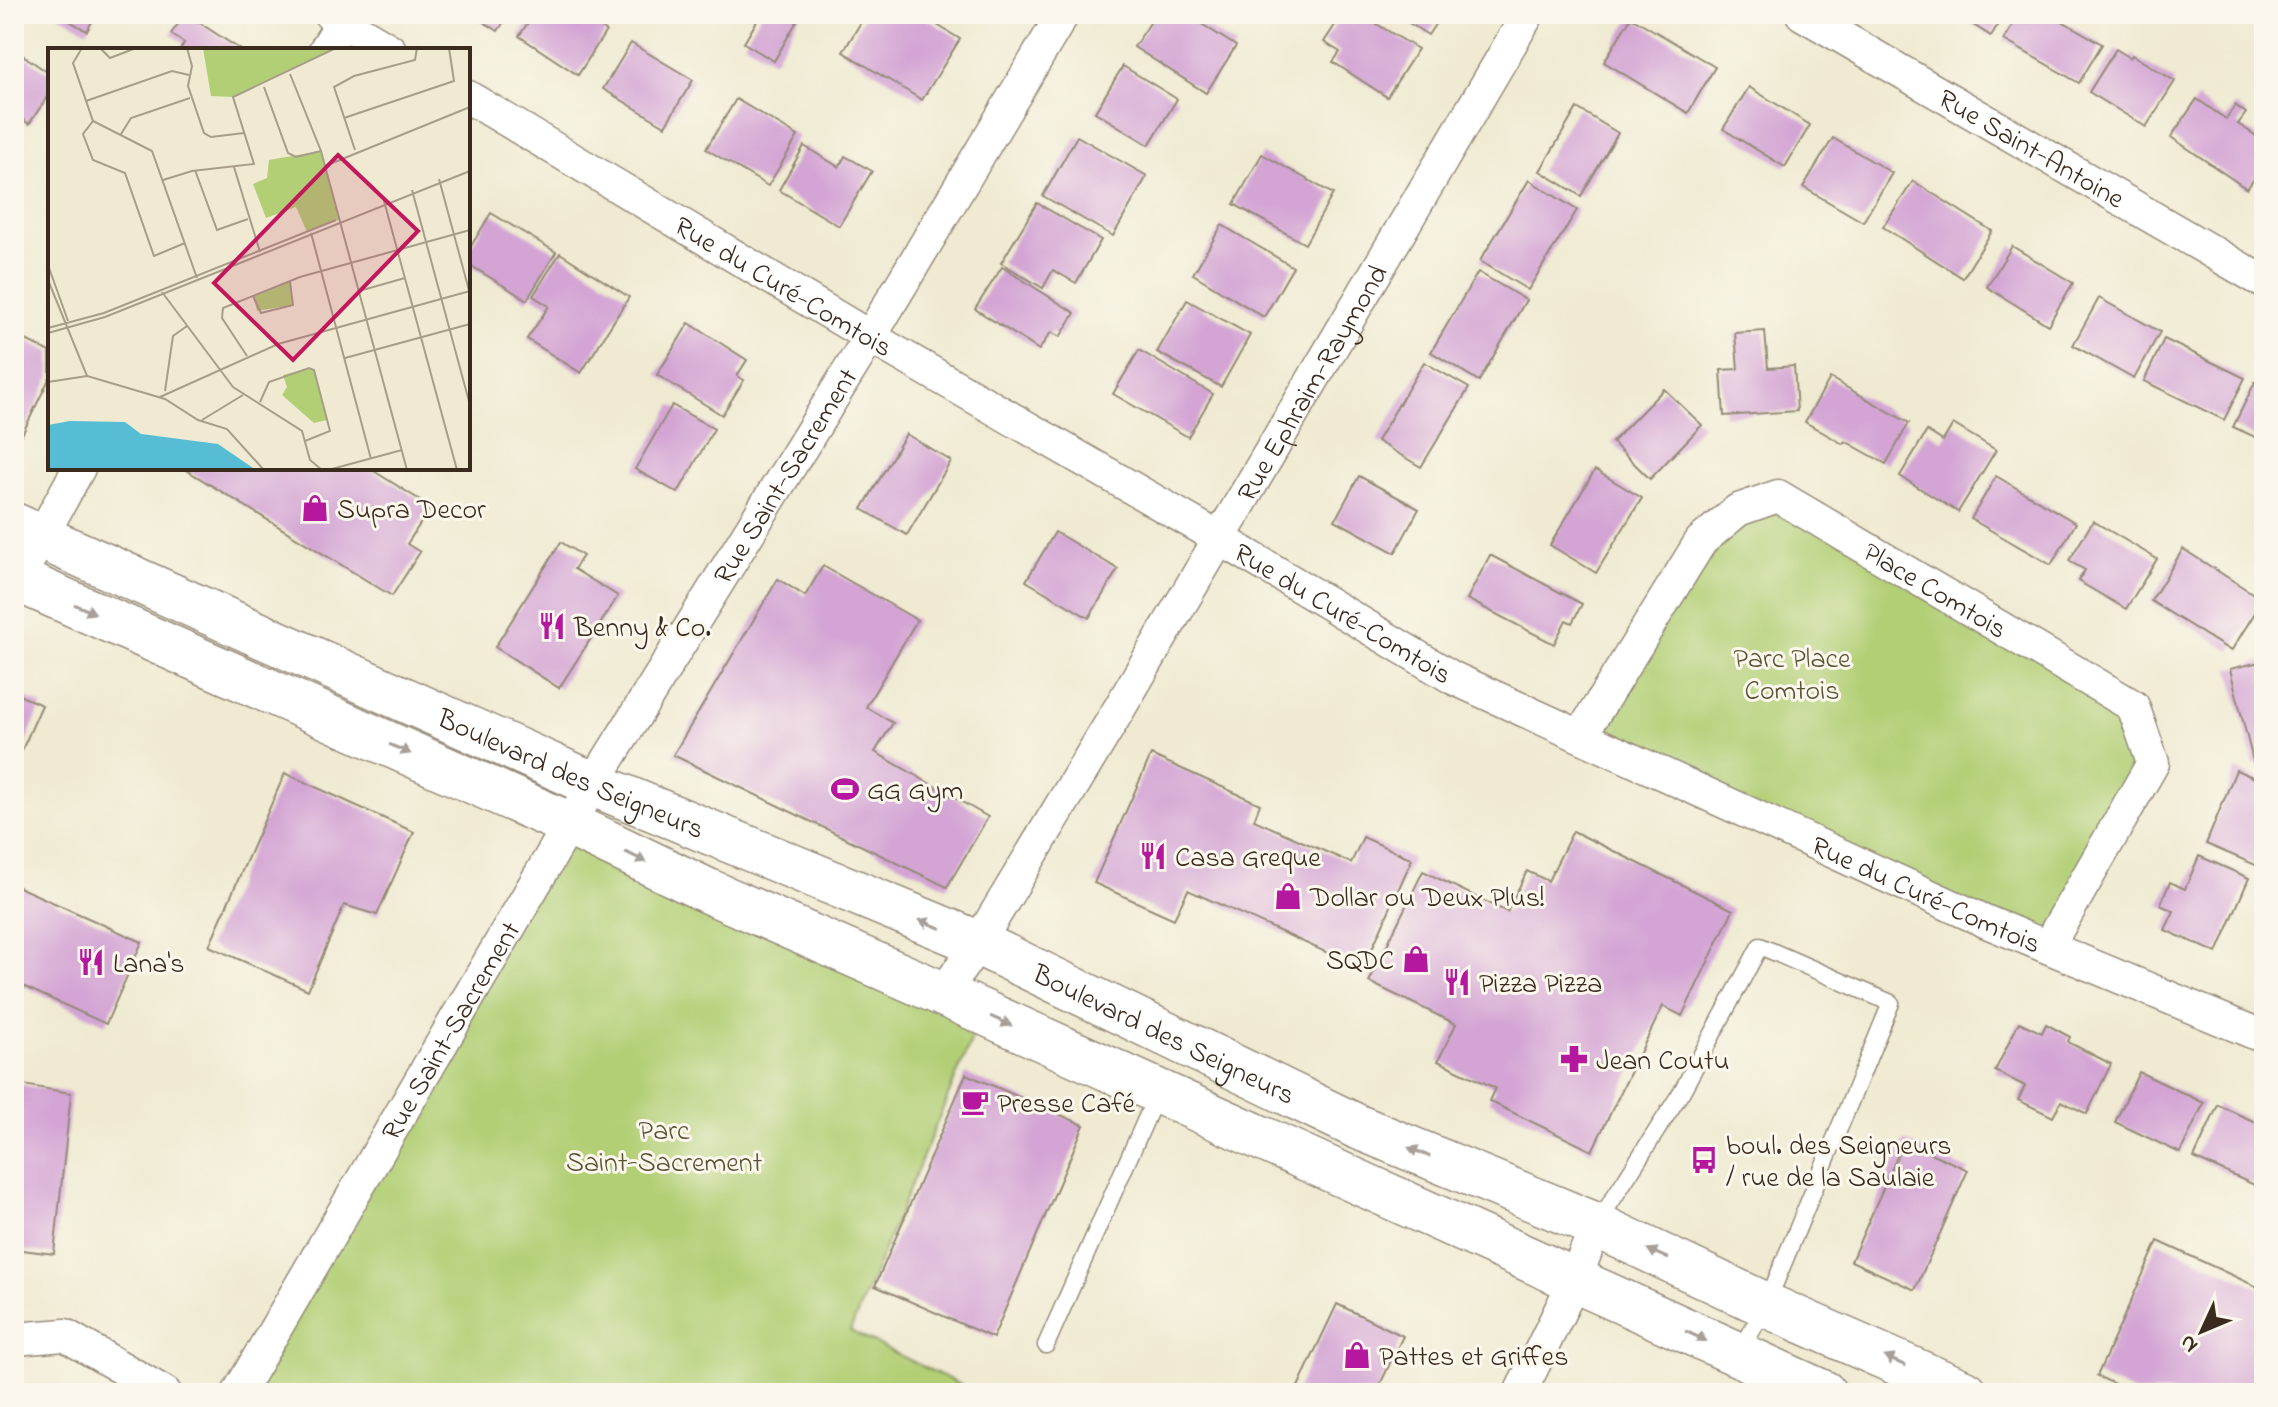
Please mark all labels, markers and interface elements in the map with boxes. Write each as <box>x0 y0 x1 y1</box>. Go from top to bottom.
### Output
inset map <box>48 48 470 470</box>
street label: Rue Saint-Antoine <box>1930 80 2132 221</box>
street label: Rue du Curé-Comtois <box>665 208 899 370</box>
street label: Rue Ephraim-Raymond <box>1228 258 1400 510</box>
street label: Rue Saint-Sacrement <box>705 361 870 593</box>
place label: Supra Decor <box>337 491 486 532</box>
shop icon: Supra Decor <box>300 493 330 523</box>
street label: Rue du Curé-Comtois <box>1225 534 1459 697</box>
street label: Place Comtois <box>1854 534 2014 651</box>
one-way arrow <box>73 603 97 616</box>
place label: Benny & Co. <box>573 609 711 650</box>
restaurant icon: Benny & Co. <box>537 611 567 641</box>
park label: Parc Place Comtois <box>1733 640 1851 713</box>
street label: Boulevard des Seigneurs <box>429 700 710 852</box>
one-way arrow <box>388 742 411 756</box>
place label: GG Gym <box>867 772 963 813</box>
sports icon: GG Gym <box>830 774 860 804</box>
street label: Rue du Curé-Comtois <box>1804 827 2046 966</box>
place label: Casa Greque <box>1175 839 1321 880</box>
restaurant icon: Casa Greque <box>1138 841 1168 871</box>
one-way arrow <box>625 850 648 864</box>
place label: Dollar ou Deux Plus! <box>1309 879 1544 920</box>
shop icon: Dollar ou Deux Plus! <box>1273 881 1303 911</box>
street label: Rue Saint-Sacrement <box>373 915 532 1149</box>
one-way arrow <box>918 917 942 930</box>
place label: SQDC <box>1326 942 1394 983</box>
shop icon: SQDC <box>1401 944 1431 974</box>
place label: Lana's <box>113 945 185 986</box>
restaurant icon: Lana's <box>76 947 106 977</box>
street label: Boulevard des Seigneurs <box>1024 955 1301 1117</box>
place label: Pizza Pizza <box>1479 965 1602 1006</box>
restaurant icon: Pizza Pizza <box>1442 967 1472 997</box>
one-way arrow <box>989 1014 1013 1027</box>
place label: Jean Coutu <box>1596 1042 1729 1083</box>
pharmacy icon: Jean Coutu <box>1559 1044 1589 1074</box>
place label: Presse Café <box>997 1085 1136 1126</box>
cafe icon: Presse Café <box>960 1087 990 1117</box>
park label: Parc Saint-Sacrement <box>566 1112 762 1185</box>
place label: boul. des Seigneurs / rue de la Saulaie <box>1726 1127 1952 1200</box>
one-way arrow <box>1407 1145 1431 1158</box>
bus stop icon: boul. des Seigneurs / rue de la Saulaie <box>1689 1145 1719 1175</box>
one-way arrow <box>1646 1247 1669 1261</box>
north arrow <box>2162 1291 2242 1371</box>
text: N <box>2173 1326 2206 1359</box>
one-way arrow <box>1684 1329 1708 1343</box>
place label: Pattes et Griffes <box>1379 1338 1568 1379</box>
shop icon: Pattes et Griffes <box>1342 1340 1372 1370</box>
one-way arrow <box>1883 1355 1907 1368</box>

